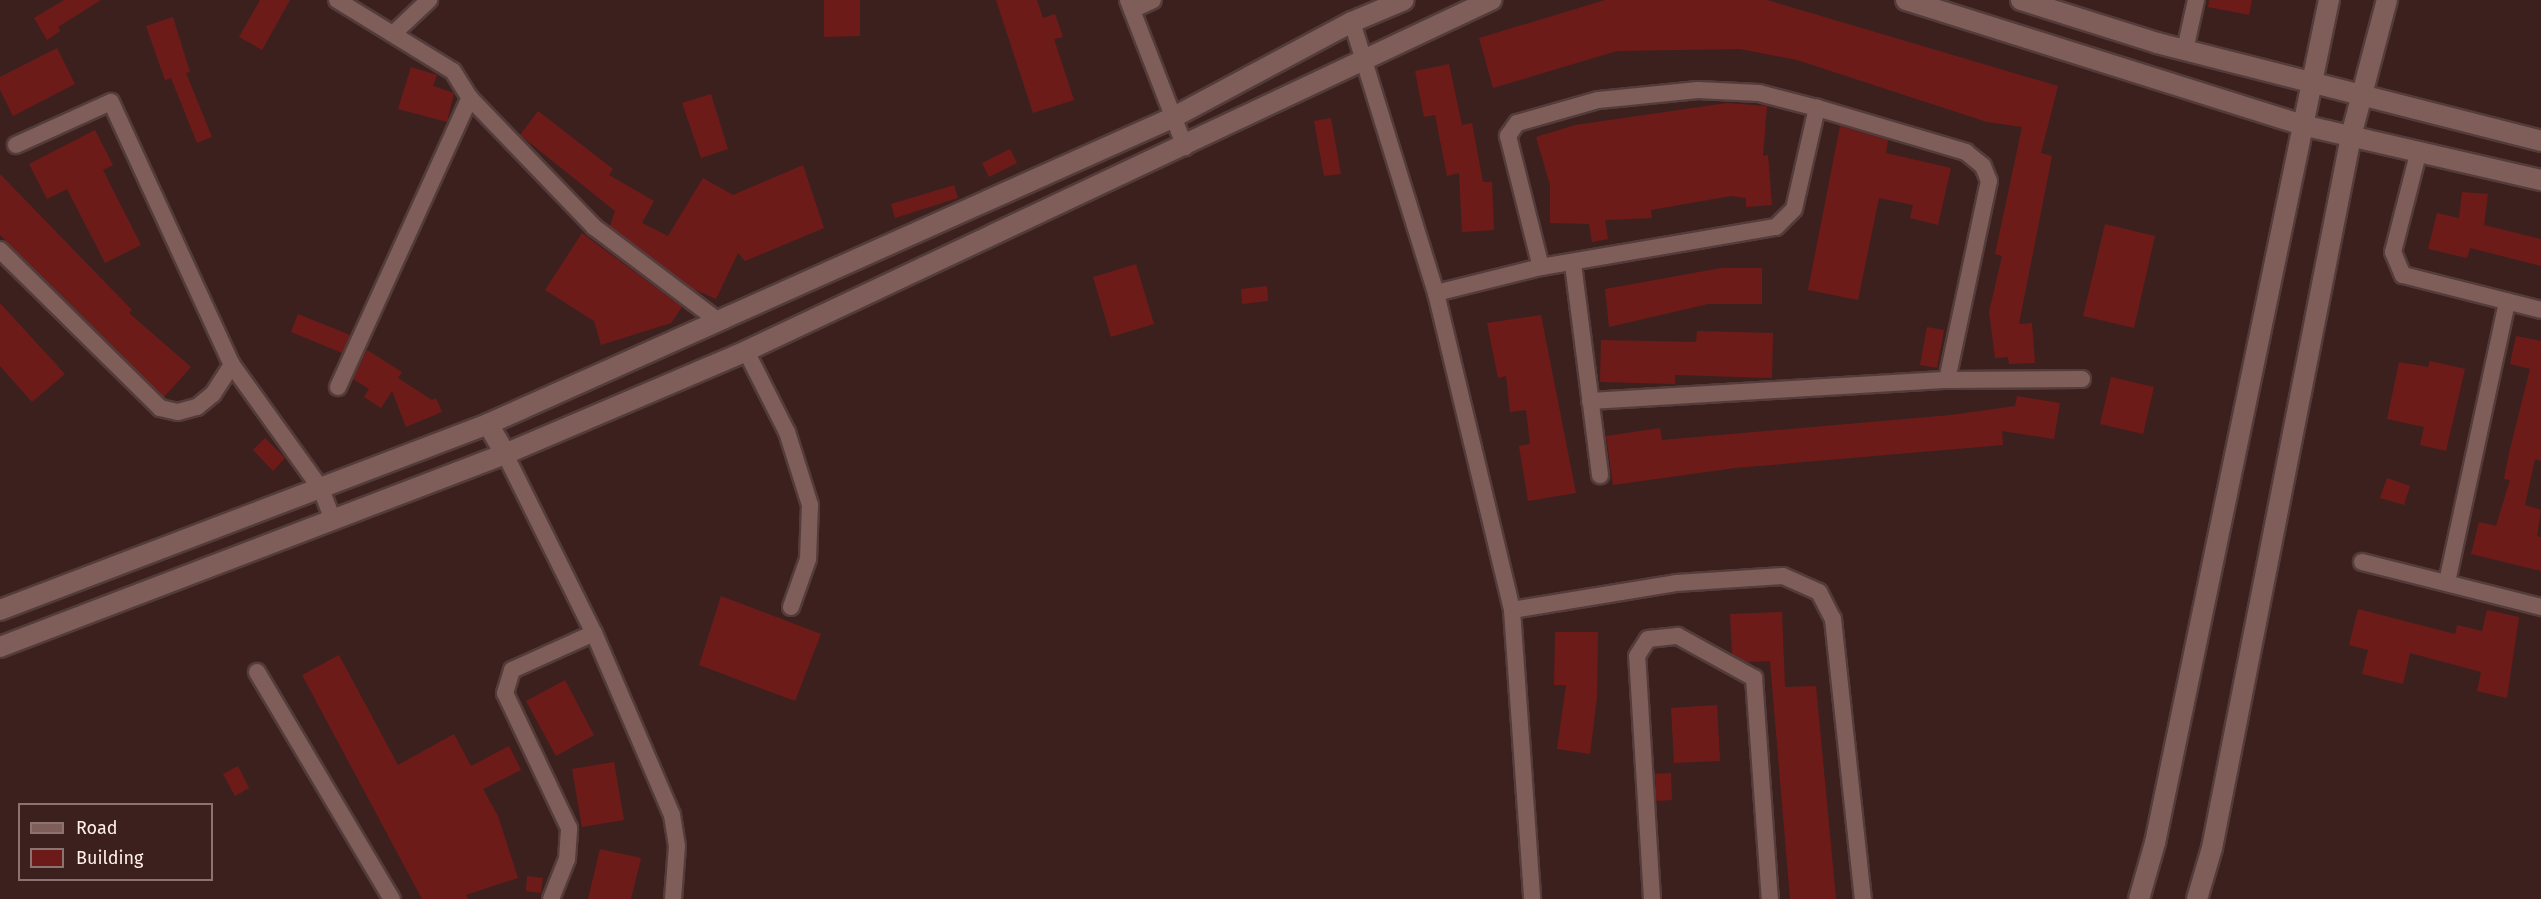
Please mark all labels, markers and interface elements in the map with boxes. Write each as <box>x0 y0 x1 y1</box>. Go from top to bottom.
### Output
legend <box>18 803 213 881</box>
text: Road <box>76 817 118 839</box>
text: Building <box>76 847 143 869</box>

